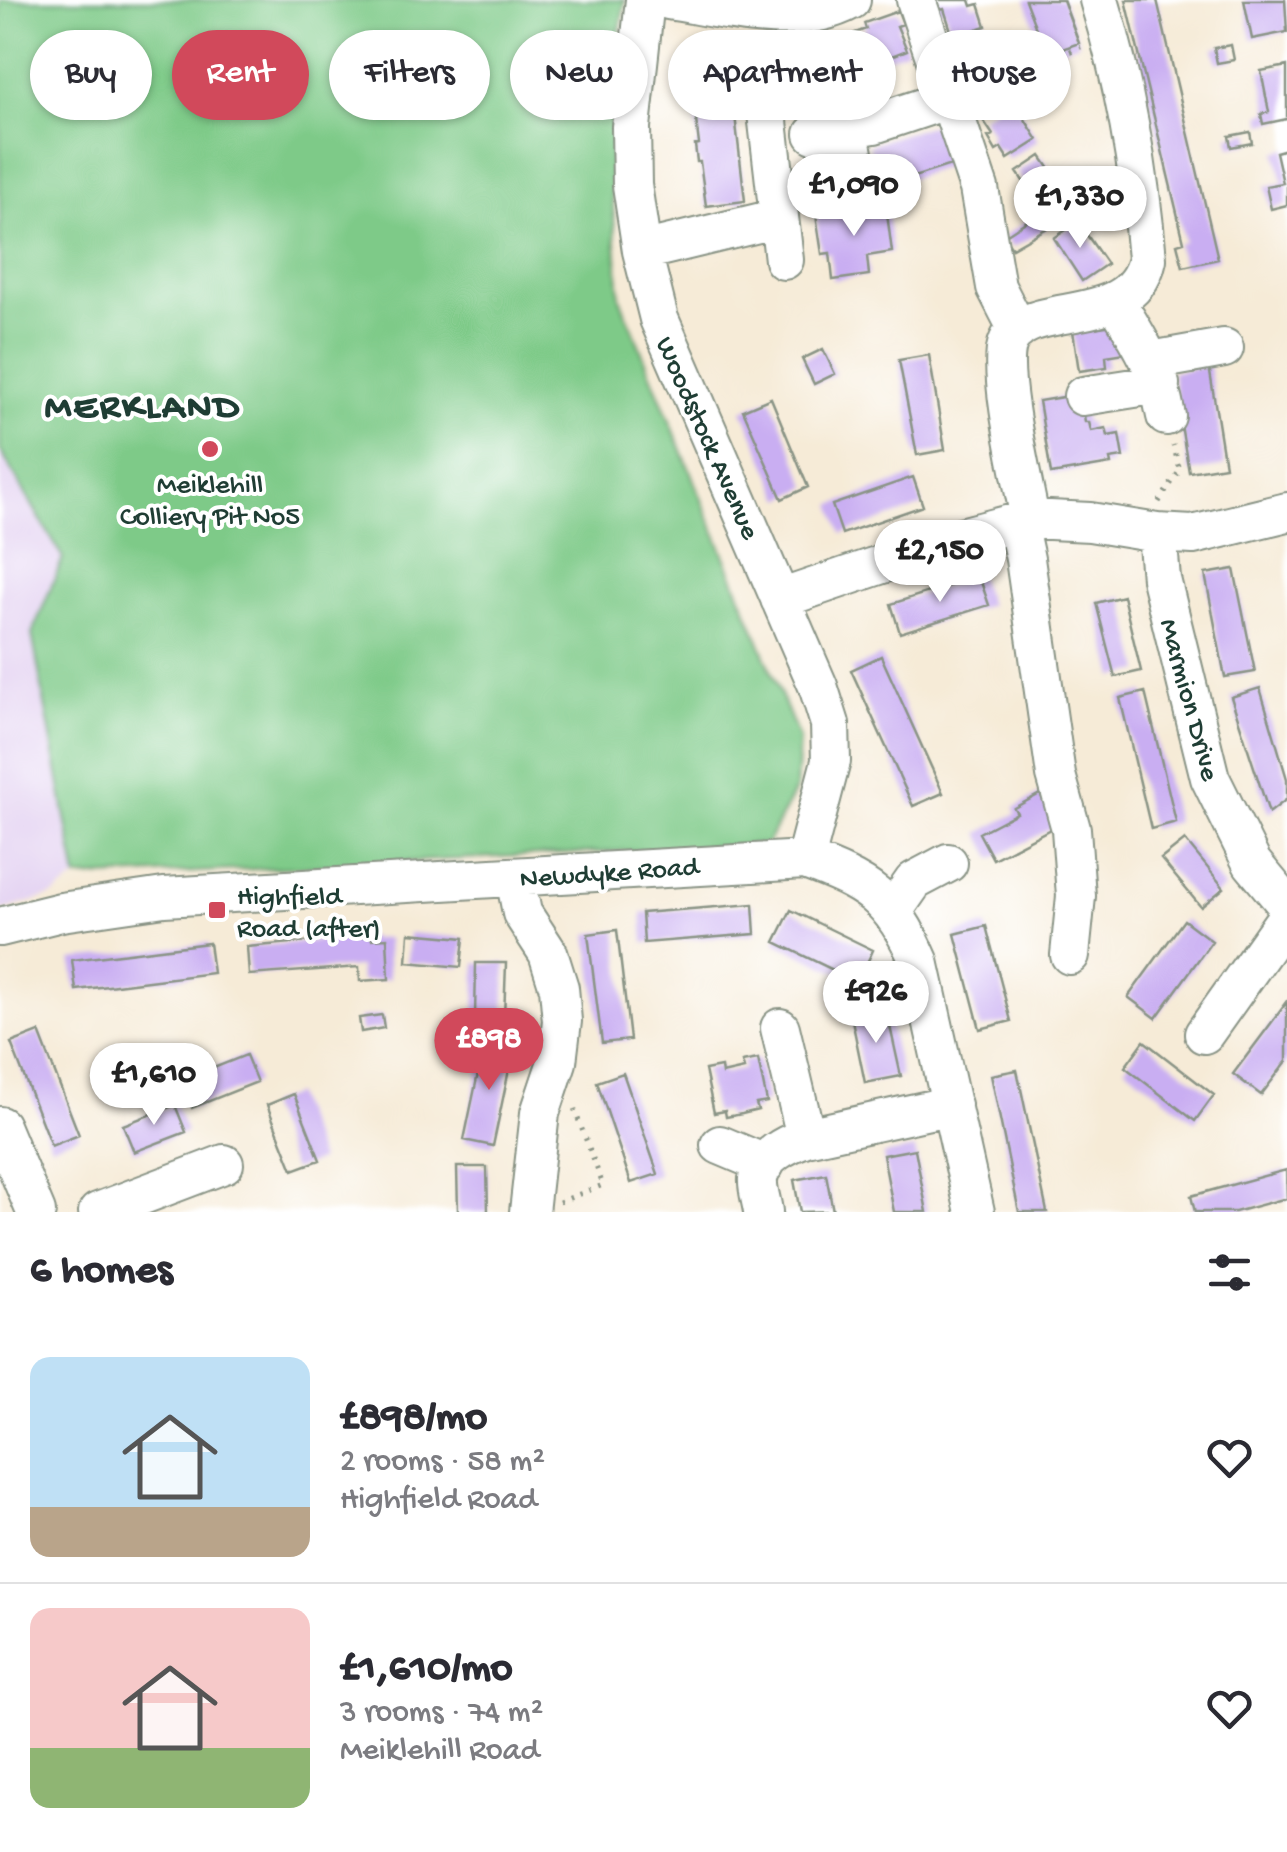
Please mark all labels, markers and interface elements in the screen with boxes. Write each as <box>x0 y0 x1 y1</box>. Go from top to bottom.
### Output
chip: Buy <box>30 30 152 120</box>
chip: Rent <box>172 30 309 120</box>
chip: Filters <box>329 30 490 120</box>
chip: New <box>510 30 648 120</box>
chip: Apartment <box>668 30 896 120</box>
chip: House <box>916 30 1071 120</box>
pin: £1,090 <box>773 154 935 239</box>
pin: £1,330 <box>999 166 1161 251</box>
text: £1,090 <box>809 167 899 205</box>
text: £1,330 <box>1036 179 1124 217</box>
street label: Woodstock Avenue <box>646 332 766 546</box>
district label: MERKLAND <box>45 387 241 431</box>
marker: Meiklehill Colliery Pit No5 <box>199 438 221 460</box>
place label: Meiklehill Colliery Pit No5 <box>120 470 300 535</box>
pin: £2,150 <box>859 520 1021 605</box>
text: £2,150 <box>896 533 984 571</box>
street label: Marmion Drive <box>1150 616 1225 785</box>
street label: Newdyke Road <box>519 852 702 897</box>
place label: Highfield Road (after) <box>237 882 381 947</box>
marker: Highfield Road (after) <box>206 899 228 921</box>
pin: £926 <box>817 961 935 1046</box>
text: £926 <box>845 974 907 1012</box>
pin: £898 <box>430 1008 548 1093</box>
text: £898 <box>456 1021 522 1059</box>
pin: £1,610 <box>73 1043 235 1128</box>
text: £1,610 <box>112 1056 196 1094</box>
icon: filters <box>1202 1245 1257 1300</box>
text: 6 homes <box>30 1248 173 1297</box>
text: £898/mo <box>340 1395 487 1444</box>
icon: home <box>110 1397 230 1517</box>
icon: heart <box>1202 1430 1257 1485</box>
text: 2 rooms · 58 m² <box>340 1444 545 1482</box>
text: Highfield Road <box>340 1482 537 1520</box>
text: £1,610/mo <box>340 1646 513 1695</box>
icon: home <box>110 1648 230 1768</box>
icon: heart <box>1202 1681 1257 1736</box>
text: 3 rooms · 74 m² <box>340 1695 543 1733</box>
text: Meiklehill Road <box>340 1733 539 1771</box>

